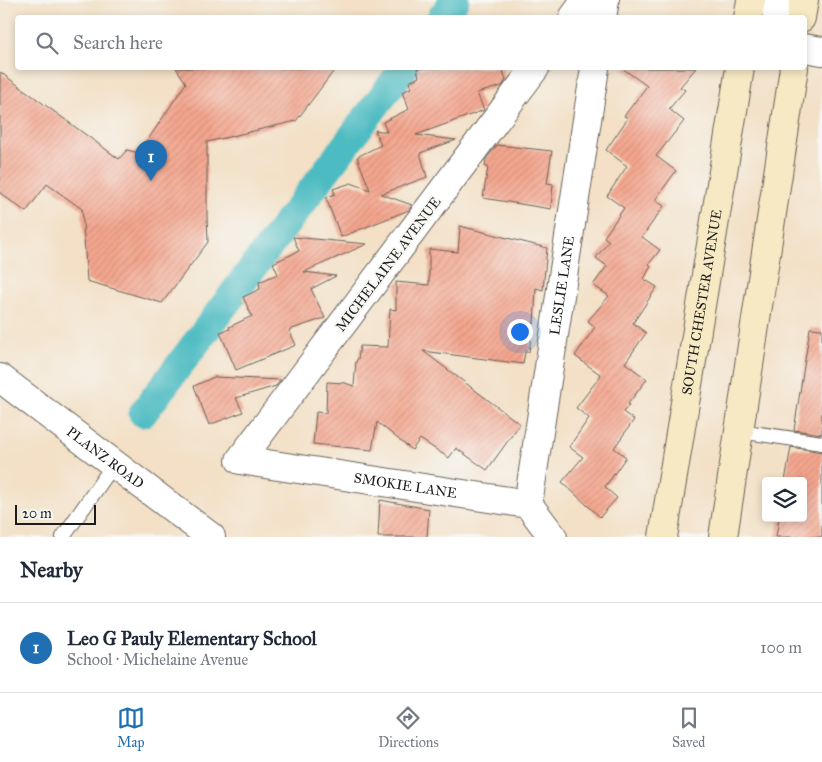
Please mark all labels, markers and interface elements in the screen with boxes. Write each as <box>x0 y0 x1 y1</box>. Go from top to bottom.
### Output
search box <box>15 15 807 70</box>
icon: search <box>33 29 61 57</box>
text: Search here <box>73 31 163 54</box>
pin: 1 <box>135 140 167 181</box>
street label: MICHELAINE AVENUE <box>332 194 445 335</box>
street label: SOUTH CHESTER AVENUE <box>678 208 726 396</box>
street label: LESLIE LANE <box>546 235 578 336</box>
your location <box>507 319 533 345</box>
street label: PLANZ ROAD <box>63 423 147 492</box>
street label: SMOKIE LANE <box>353 470 458 502</box>
map controls <box>762 477 807 522</box>
button: layers <box>762 477 807 522</box>
scale bar <box>15 502 96 525</box>
text: 20 m <box>22 505 52 522</box>
text: Nearby <box>20 557 83 583</box>
text: Leo G Pauly Elementary School <box>67 627 317 650</box>
text: 1 <box>33 638 39 657</box>
text: 100 m <box>760 638 802 657</box>
text: School · Michelaine Avenue <box>67 650 248 669</box>
tab: Map <box>117 704 145 751</box>
tab: Directions <box>378 704 439 751</box>
tab: Saved <box>672 704 705 751</box>

